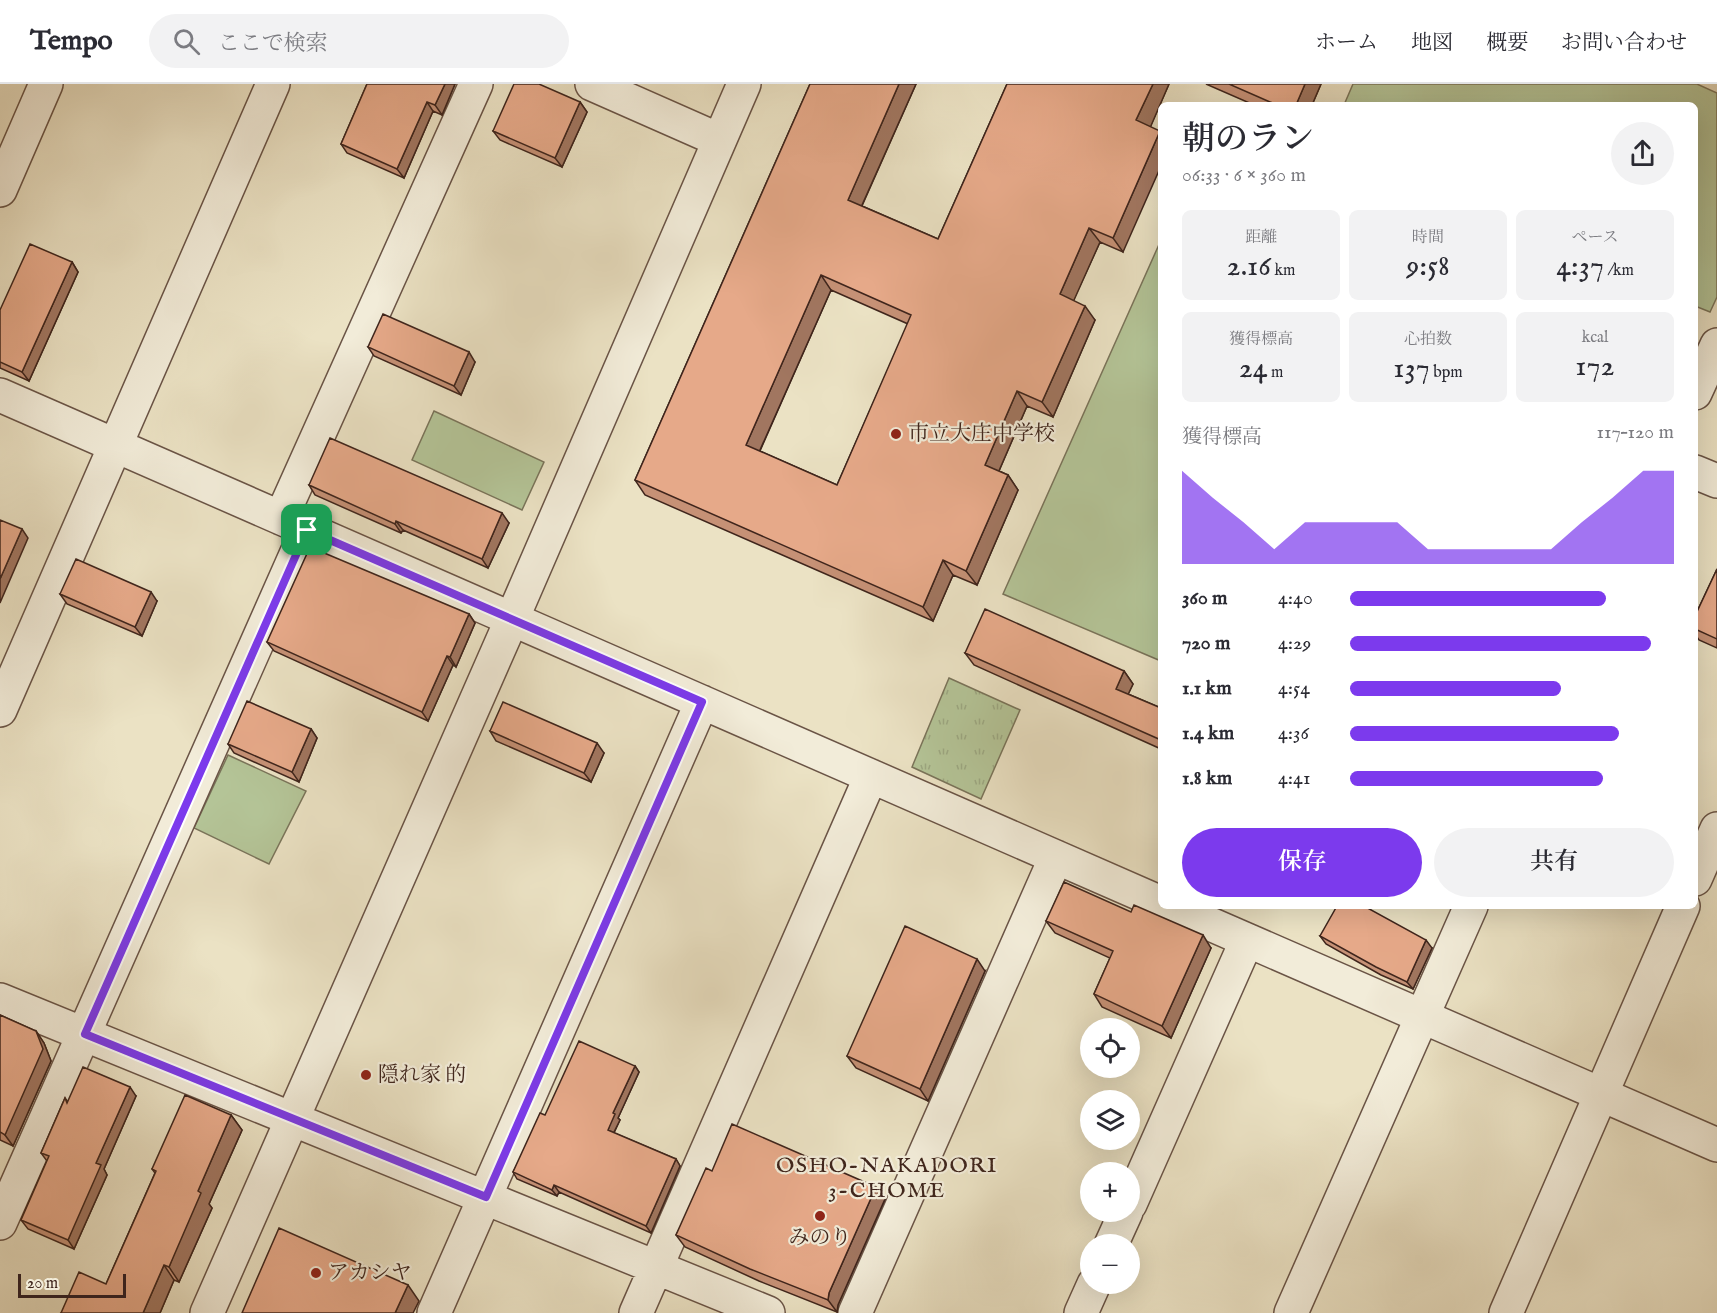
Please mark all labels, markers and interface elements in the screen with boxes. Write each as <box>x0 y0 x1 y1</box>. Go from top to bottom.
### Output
search box <box>149 14 569 68</box>
text: Tempo <box>30 24 113 59</box>
icon: search <box>170 25 203 58</box>
text: ここで検索 <box>218 30 328 58</box>
text: ホーム <box>1315 30 1378 57</box>
text: 地図 <box>1411 30 1453 57</box>
text: 概要 <box>1486 30 1528 57</box>
text: お問い合わせ <box>1561 30 1687 57</box>
text: 朝のラン <box>1182 119 1314 161</box>
button: share <box>1611 122 1674 185</box>
text: 06:33 · 6 × 360 m <box>1182 163 1306 188</box>
text: 距離 <box>1245 228 1277 248</box>
text: 時間 <box>1412 228 1444 248</box>
text: ペース <box>1571 228 1619 248</box>
text: 2.16 <box>1227 248 1271 286</box>
text: 9:58 <box>1406 248 1450 286</box>
text: 4:37 <box>1556 248 1604 286</box>
text: km <box>1271 261 1295 281</box>
text: /km <box>1604 261 1634 281</box>
text: kcal <box>1582 328 1608 348</box>
text: 獲得標高 <box>1229 330 1293 350</box>
text: 心拍数 <box>1404 330 1452 350</box>
text: 172 <box>1575 348 1615 386</box>
text: 24 <box>1239 350 1267 388</box>
text: 137 <box>1393 350 1430 388</box>
text: m <box>1267 363 1283 383</box>
text: bpm <box>1430 363 1463 383</box>
text: 117–120 m <box>1597 420 1674 445</box>
place label: 市立大庄中学校 <box>908 421 1055 448</box>
text: 獲得標高 <box>1182 425 1262 450</box>
marker: 市立大庄中学校 <box>889 427 903 441</box>
pin <box>281 504 332 555</box>
icon: arrive <box>290 513 323 546</box>
text: 360 m <box>1182 586 1228 611</box>
text: 4:40 <box>1278 586 1313 611</box>
text: 720 m <box>1182 631 1230 656</box>
text: 4:29 <box>1278 631 1311 656</box>
text: 1.1 km <box>1182 676 1232 701</box>
text: 4:54 <box>1278 676 1310 701</box>
text: 1.4 km <box>1182 721 1234 746</box>
text: 4:36 <box>1278 721 1309 746</box>
text: 1.8 km <box>1182 766 1232 791</box>
text: 4:41 <box>1278 766 1310 791</box>
button: 保存 <box>1182 828 1422 897</box>
button: 共有 <box>1434 828 1674 897</box>
map controls <box>1080 1018 1140 1294</box>
button: locate <box>1080 1018 1140 1078</box>
place label: 隠れ家 的 <box>378 1062 467 1089</box>
marker: 隠れ家 的 <box>359 1068 373 1082</box>
button: layers <box>1080 1090 1140 1150</box>
district label: OSHO-NAKADORI 3-CHOME <box>776 1152 998 1205</box>
button: + <box>1080 1162 1140 1222</box>
marker: みのり <box>813 1209 827 1223</box>
place label: みのり <box>789 1225 852 1252</box>
button: − <box>1080 1234 1140 1294</box>
place label: アカシヤ <box>328 1260 412 1287</box>
marker: アカシヤ <box>309 1266 323 1280</box>
scale bar <box>18 1271 126 1298</box>
text: 20 m <box>27 1274 58 1294</box>

